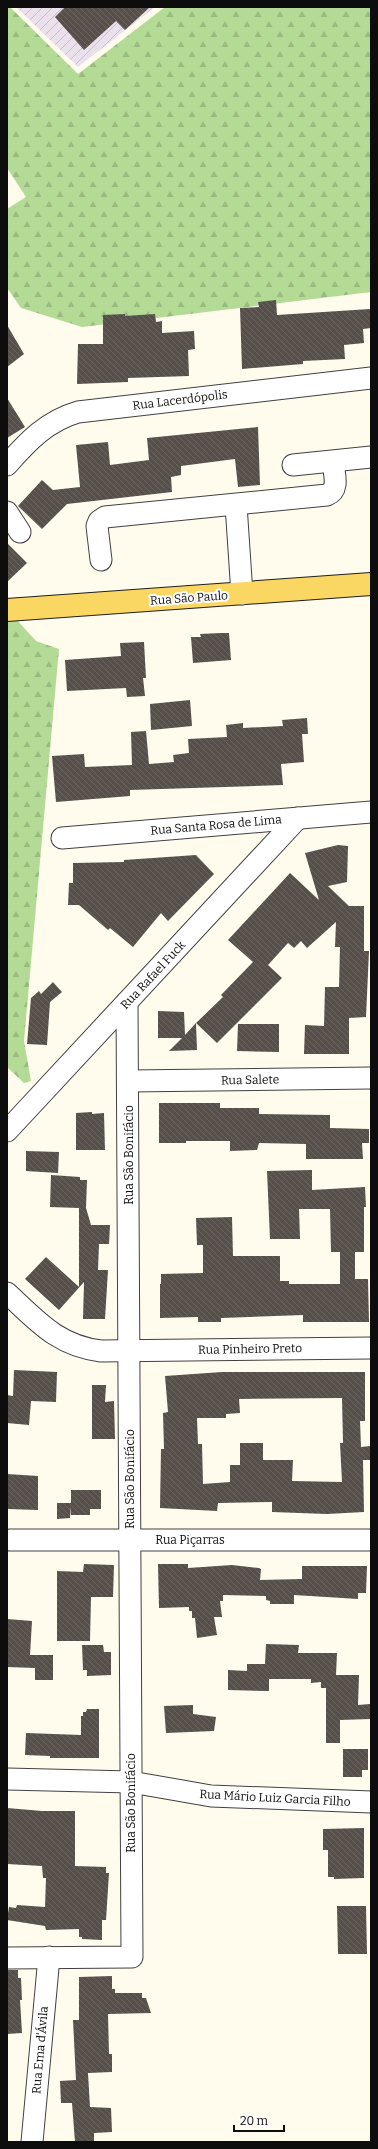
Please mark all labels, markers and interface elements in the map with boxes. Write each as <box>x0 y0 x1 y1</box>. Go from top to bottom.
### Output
street label: Rua Lacerdópolis <box>132 387 229 413</box>
street label: Rua São Paulo <box>150 588 229 608</box>
street label: Rua Santa Rosa de Lima <box>150 812 283 838</box>
street label: Rua Rafael Fuck <box>118 938 188 1012</box>
street label: Rua Salete <box>221 1072 279 1088</box>
street label: Rua São Bonifácio <box>122 1105 136 1205</box>
street label: Rua Pinheiro Preto <box>198 1341 302 1357</box>
street label: Rua São Bonifácio <box>123 1429 137 1529</box>
street label: Rua Piçarras <box>155 1533 225 1547</box>
street label: Rua São Bonifácio <box>124 1753 138 1853</box>
street label: Rua Mário Luiz Garcia Filho <box>199 1787 351 1809</box>
street label: Rua Ema d'Ávila <box>28 2005 51 2094</box>
scale bar <box>234 2107 284 2133</box>
text: 20 m <box>240 2114 269 2128</box>

